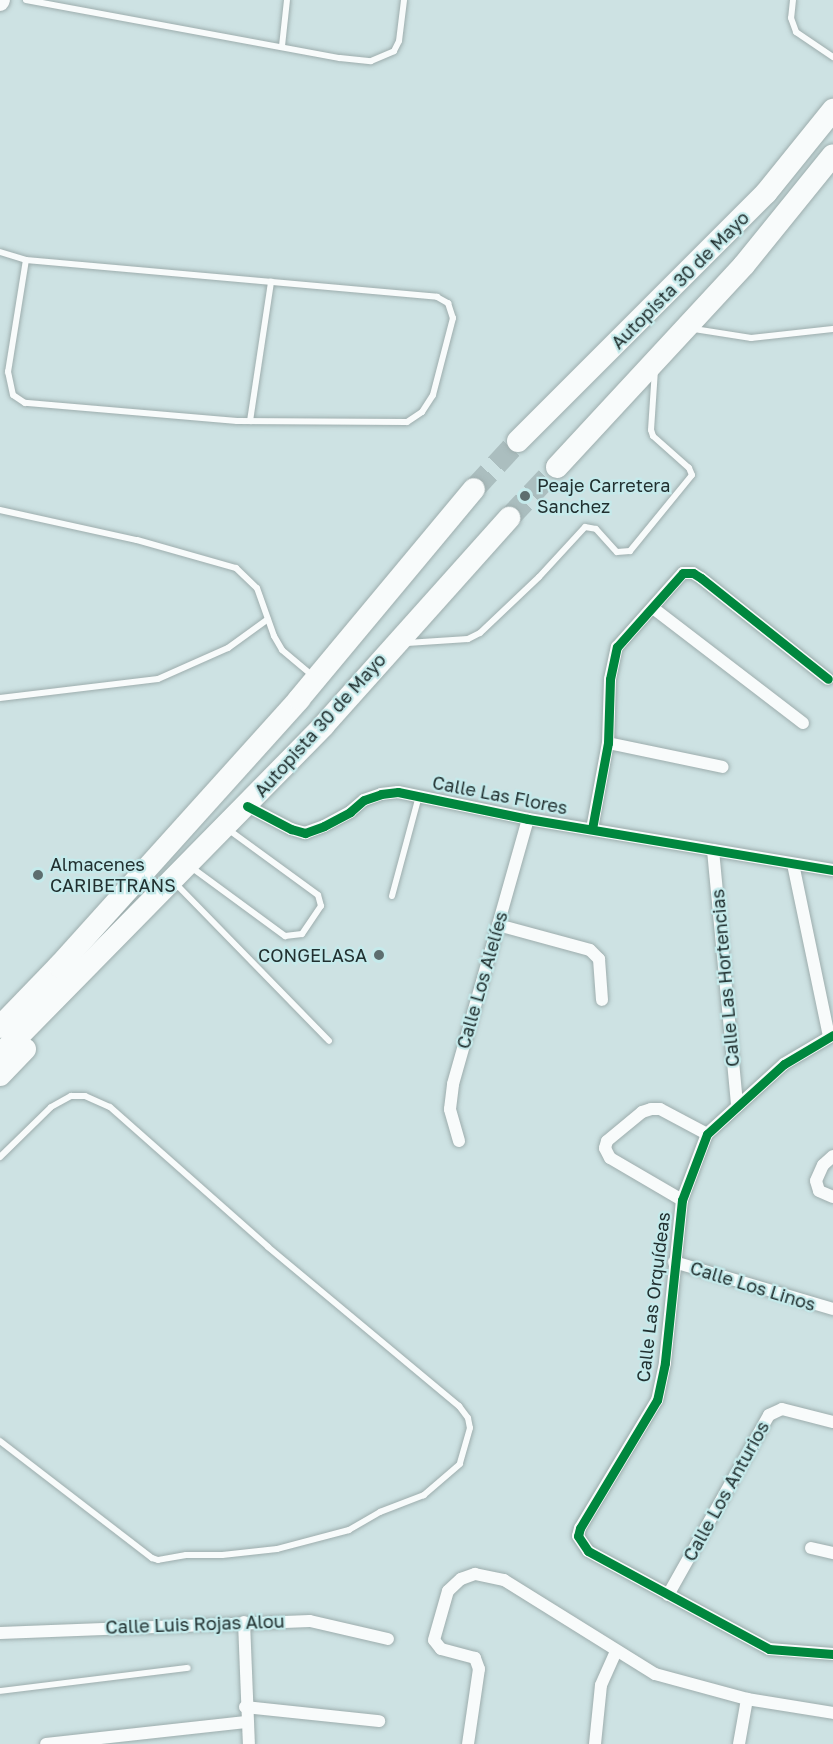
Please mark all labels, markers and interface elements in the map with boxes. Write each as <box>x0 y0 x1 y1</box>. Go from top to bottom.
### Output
street label: Autopista 30 de Mayo <box>607 207 753 353</box>
place label: Peaje Carretera Sanchez <box>537 475 670 518</box>
marker: Peaje Carretera Sanchez <box>518 489 532 503</box>
street label: Autopista 30 de Mayo <box>250 649 390 801</box>
street label: Calle Las Flores <box>431 771 569 819</box>
place label: Almacenes CARIBETRANS <box>50 854 176 896</box>
marker: Almacenes CARIBETRANS <box>31 868 45 882</box>
street label: Calle Las Hortencias <box>706 888 744 1068</box>
street label: Calle Los Alelíes <box>452 909 512 1051</box>
place label: CONGELASA <box>258 944 367 966</box>
marker: CONGELASA <box>372 948 386 962</box>
street label: Calle Las Orquídeas <box>632 1211 674 1383</box>
street label: Calle Los Linos <box>688 1257 818 1315</box>
street label: Calle Los Anturios <box>679 1417 773 1565</box>
street label: Calle Luis Rojas Alou <box>105 1610 285 1638</box>

